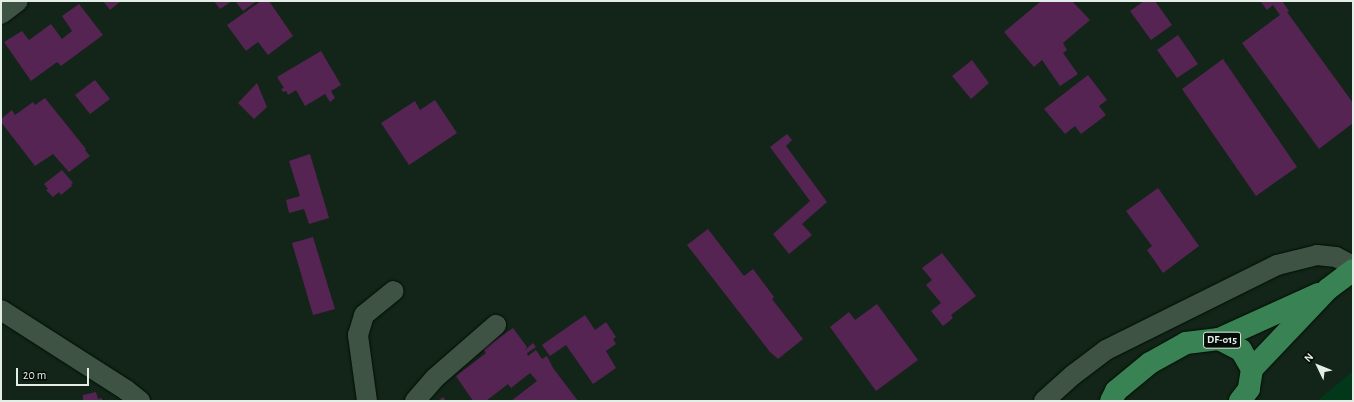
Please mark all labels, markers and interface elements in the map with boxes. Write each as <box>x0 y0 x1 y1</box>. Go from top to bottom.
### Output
road number: DF-015 <box>1203 331 1241 349</box>
north arrow <box>1298 346 1338 386</box>
text: N <box>1302 351 1315 364</box>
scale bar <box>18 360 91 386</box>
text: 20 m <box>23 369 46 381</box>

